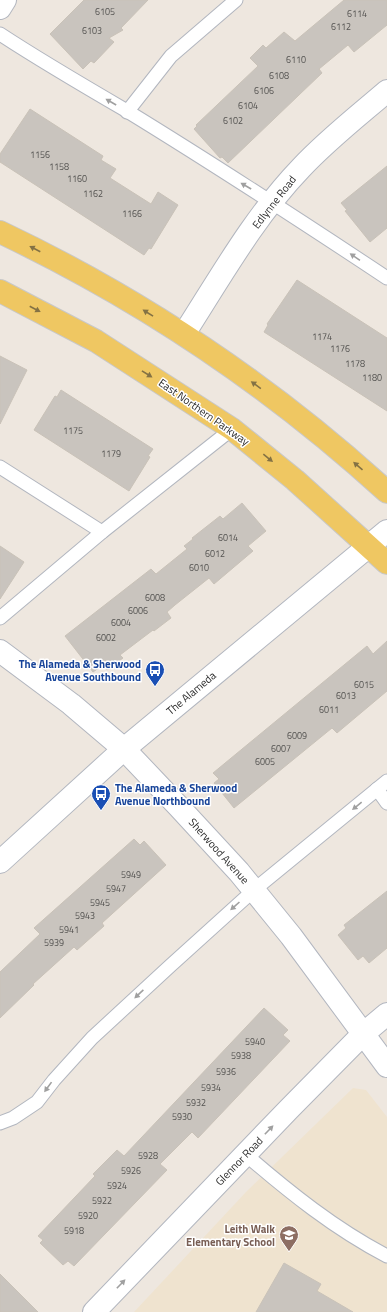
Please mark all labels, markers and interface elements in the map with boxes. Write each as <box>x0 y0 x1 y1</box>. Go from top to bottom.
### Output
house number: 6105 <box>95 5 115 18</box>
house number: 6114 <box>347 7 367 20</box>
house number: 6112 <box>331 20 351 33</box>
house number: 6103 <box>82 24 102 37</box>
house number: 6110 <box>286 53 306 66</box>
house number: 6108 <box>269 69 289 82</box>
house number: 6106 <box>254 84 274 97</box>
one-way arrow <box>106 99 117 106</box>
house number: 6104 <box>238 99 258 112</box>
house number: 6102 <box>223 114 243 127</box>
house number: 1156 <box>30 148 50 161</box>
house number: 1158 <box>49 160 69 173</box>
house number: 1160 <box>67 172 87 185</box>
street label: Edlynne Road <box>248 172 300 232</box>
one-way arrow <box>240 182 252 189</box>
house number: 1162 <box>83 187 103 200</box>
house number: 1166 <box>122 207 142 220</box>
one-way arrow <box>29 246 41 252</box>
one-way arrow <box>349 253 360 260</box>
one-way arrow <box>29 306 40 313</box>
one-way arrow <box>142 309 154 316</box>
house number: 1174 <box>312 330 332 343</box>
house number: 1176 <box>330 342 350 355</box>
house number: 1178 <box>345 357 365 370</box>
one-way arrow <box>142 370 152 378</box>
house number: 1180 <box>362 371 382 384</box>
street label: East Northern Parkway <box>155 375 253 450</box>
one-way arrow <box>251 381 262 389</box>
house number: 1175 <box>63 424 83 437</box>
house number: 1179 <box>101 447 121 460</box>
one-way arrow <box>262 454 273 463</box>
one-way arrow <box>353 462 363 471</box>
house number: 6014 <box>218 531 238 544</box>
house number: 6012 <box>205 547 225 560</box>
house number: 6010 <box>189 561 209 574</box>
house number: 6008 <box>145 591 165 604</box>
house number: 6006 <box>128 604 148 617</box>
house number: 6004 <box>111 616 131 629</box>
house number: 6002 <box>96 631 116 644</box>
place label: The Alameda & Sherwood Avenue Southbound <box>19 656 141 685</box>
bus stop icon: The Alameda & Sherwood Avenue Southbound <box>144 659 166 687</box>
street label: The Alameda <box>163 667 220 719</box>
house number: 6015 <box>354 678 374 691</box>
house number: 6013 <box>336 689 356 702</box>
house number: 6011 <box>319 703 339 716</box>
house number: 6009 <box>287 729 307 742</box>
house number: 6007 <box>271 742 291 755</box>
house number: 6005 <box>255 755 275 768</box>
place label: The Alameda & Sherwood Avenue Northbound <box>115 780 237 809</box>
bus stop icon: The Alameda & Sherwood Avenue Northbound <box>90 783 112 811</box>
one-way arrow <box>351 801 362 810</box>
street label: Sherwood Avenue <box>185 814 253 888</box>
house number: 5949 <box>121 868 141 881</box>
house number: 5947 <box>106 882 126 895</box>
house number: 5945 <box>90 896 110 909</box>
one-way arrow <box>230 902 240 911</box>
house number: 5943 <box>75 909 95 922</box>
house number: 5941 <box>59 923 79 936</box>
house number: 5939 <box>44 936 64 949</box>
one-way arrow <box>134 989 144 999</box>
house number: 5940 <box>245 1035 265 1048</box>
house number: 5938 <box>231 1049 251 1062</box>
house number: 5936 <box>216 1065 236 1078</box>
one-way arrow <box>44 1081 52 1092</box>
house number: 5934 <box>201 1081 221 1094</box>
house number: 5932 <box>186 1096 206 1109</box>
house number: 5930 <box>172 1110 192 1123</box>
one-way arrow <box>264 1125 274 1135</box>
street label: Glennor Road <box>212 1133 267 1189</box>
house number: 5928 <box>138 1149 158 1162</box>
house number: 5926 <box>121 1164 141 1177</box>
house number: 5924 <box>107 1179 127 1192</box>
house number: 5922 <box>92 1194 112 1207</box>
house number: 5920 <box>78 1209 98 1222</box>
place label: Leith Walk Elementary School <box>186 1221 275 1250</box>
house number: 5918 <box>64 1224 84 1237</box>
school or university icon: Leith Walk Elementary School <box>278 1224 300 1252</box>
one-way arrow <box>116 1279 126 1289</box>

